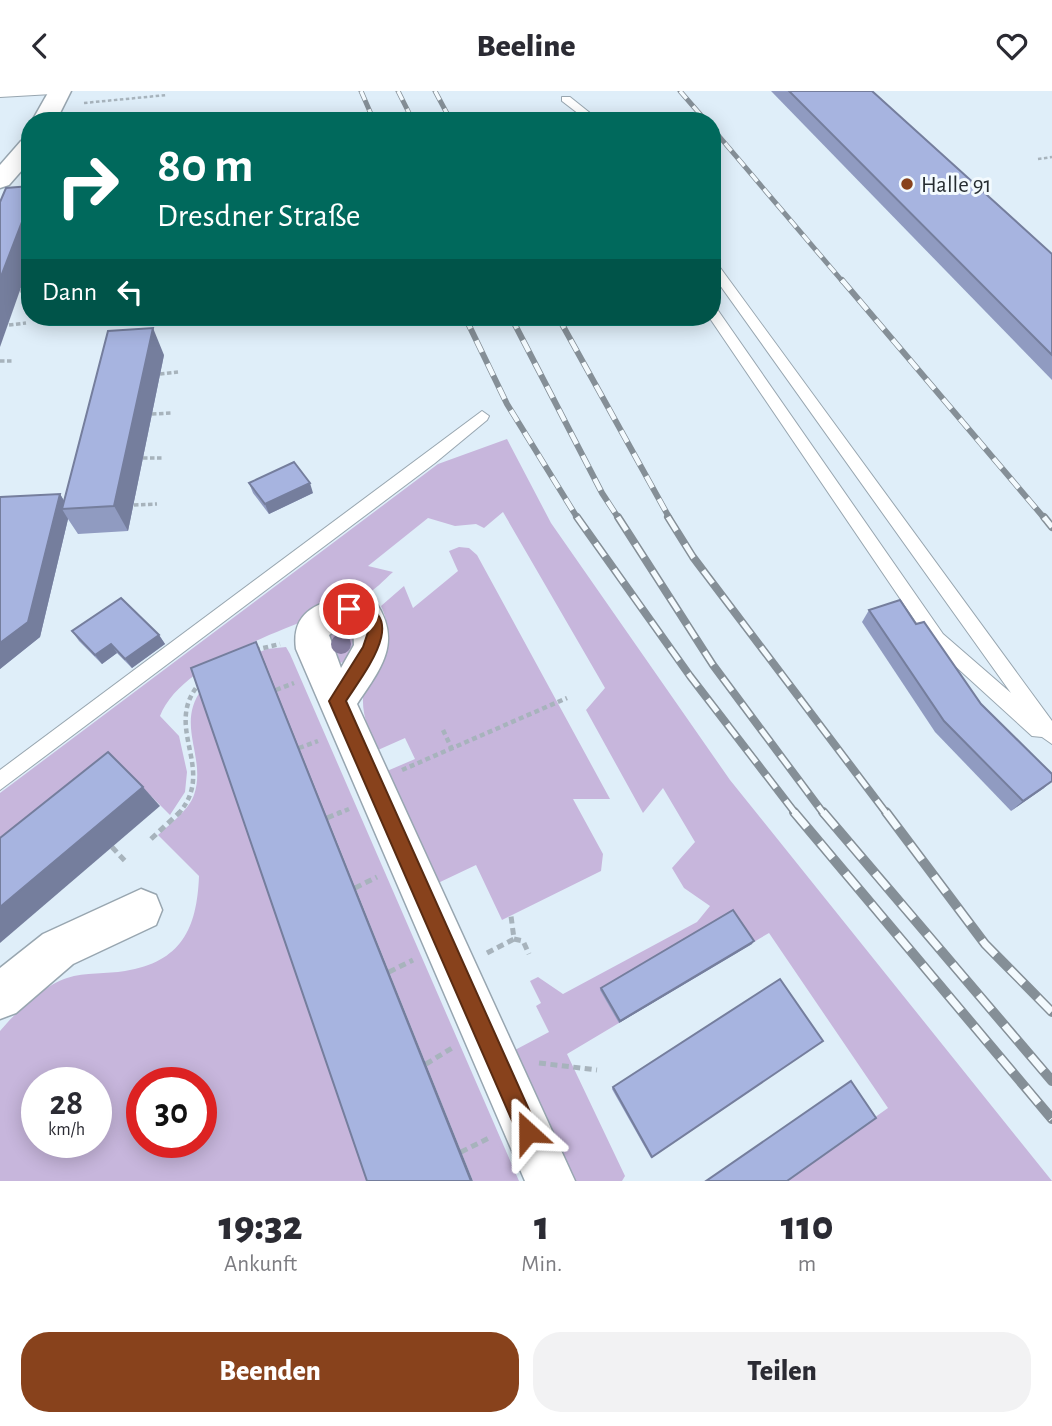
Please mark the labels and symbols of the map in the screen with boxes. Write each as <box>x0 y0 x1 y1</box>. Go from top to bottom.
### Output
place label: Halle 91 <box>921 174 991 197</box>
marker: Halle 91 <box>899 176 915 192</box>
pin <box>319 579 379 639</box>
speed limit sign: 30 <box>126 1067 217 1158</box>
position arrow <box>491 1095 565 1169</box>

